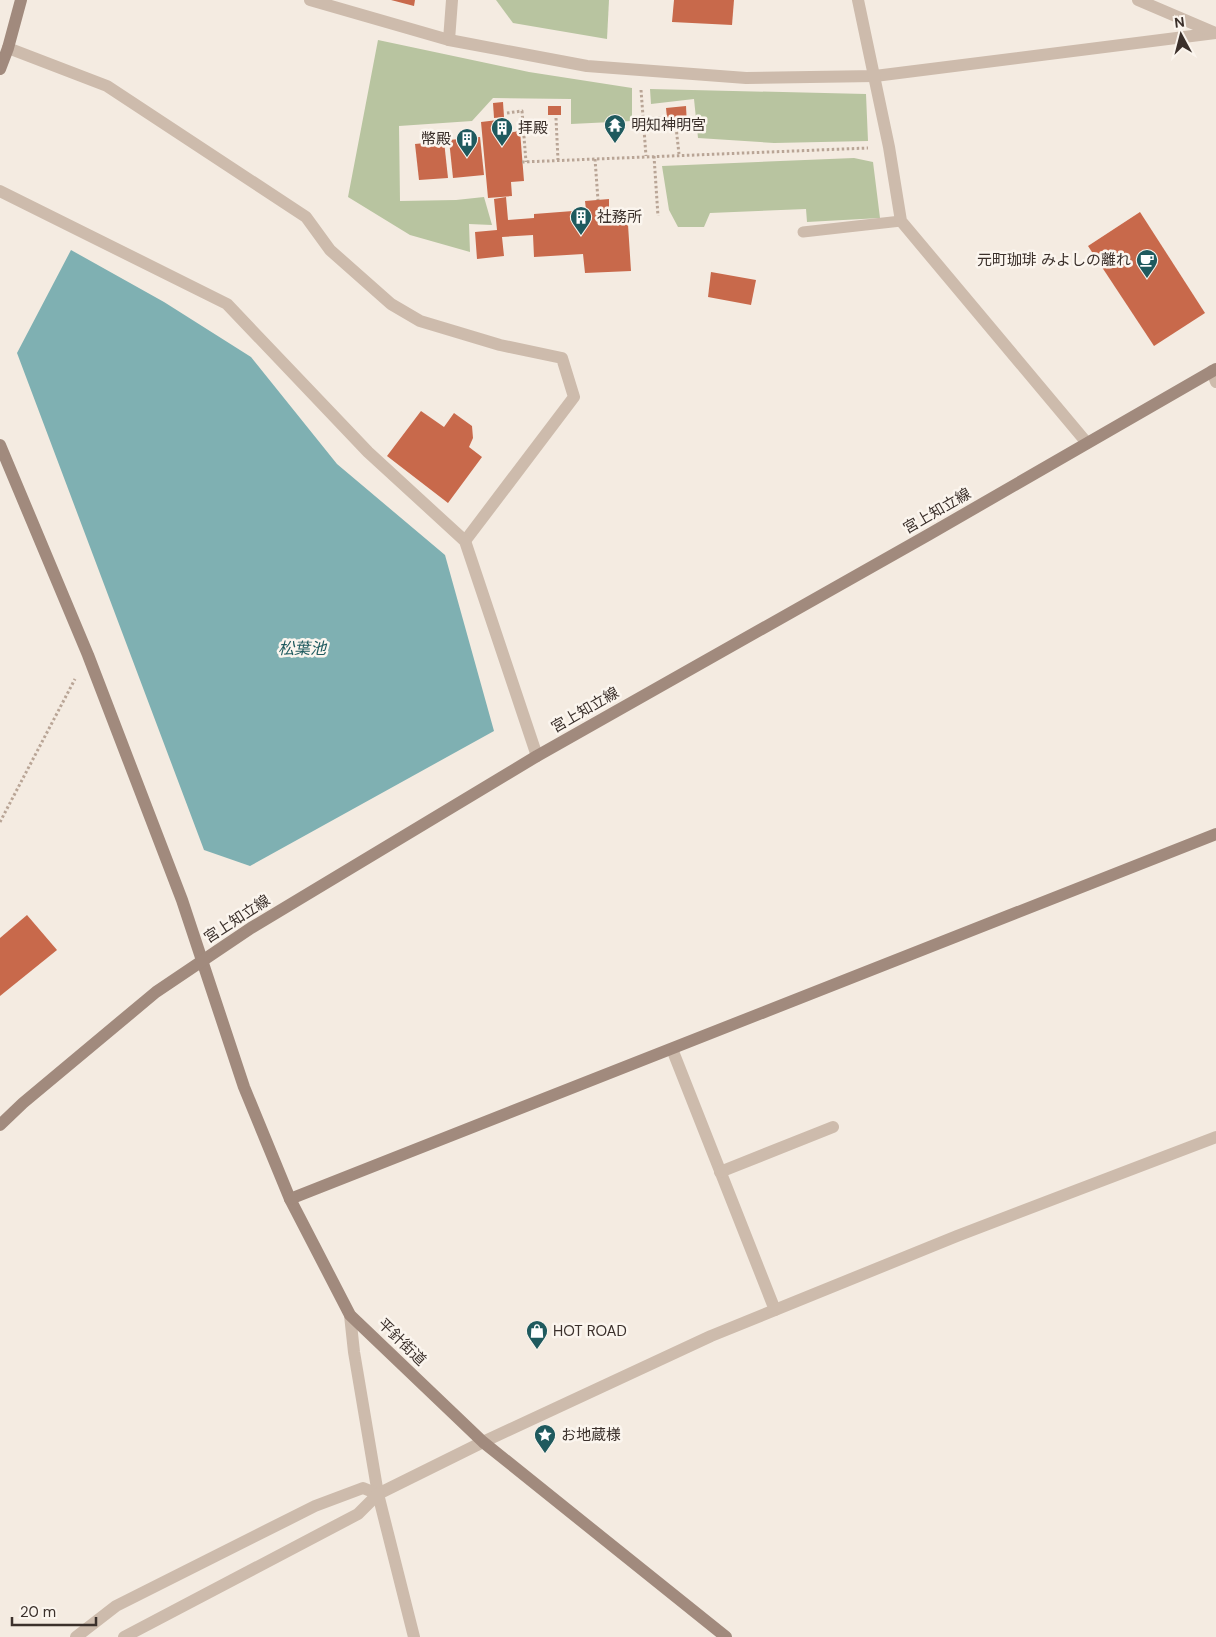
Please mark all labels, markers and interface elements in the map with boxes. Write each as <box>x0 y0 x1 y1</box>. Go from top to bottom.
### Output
north arrow <box>1156 10 1206 60</box>
text: N <box>1173 13 1186 32</box>
temple icon: 明知神明宮 <box>603 113 627 144</box>
place label: 明知神明宮 <box>631 115 706 135</box>
building icon: 拝殿 <box>490 116 514 147</box>
place label: 拝殿 <box>518 118 548 138</box>
building icon: 幣殿 <box>455 127 479 158</box>
place label: 幣殿 <box>421 129 451 149</box>
building icon: 社務所 <box>569 205 593 236</box>
place label: 社務所 <box>597 207 642 227</box>
cafe icon: 元町珈琲 みよしの離れ <box>1135 248 1159 279</box>
place label: 元町珈琲 みよしの離れ <box>977 250 1131 270</box>
street label: 宮上知立線 <box>900 484 974 538</box>
water label: 松葉池 <box>278 638 328 659</box>
street label: 宮上知立線 <box>548 683 622 737</box>
street label: 宮上知立線 <box>200 890 274 948</box>
street label: 平針街道 <box>373 1314 431 1370</box>
shop icon: HOT ROAD <box>525 1319 549 1350</box>
place label: HOT ROAD <box>553 1321 627 1341</box>
place icon: お地蔵様 <box>533 1423 557 1454</box>
place label: お地蔵様 <box>561 1425 621 1445</box>
scale bar <box>12 1594 96 1626</box>
text: 20 m <box>20 1602 56 1622</box>

